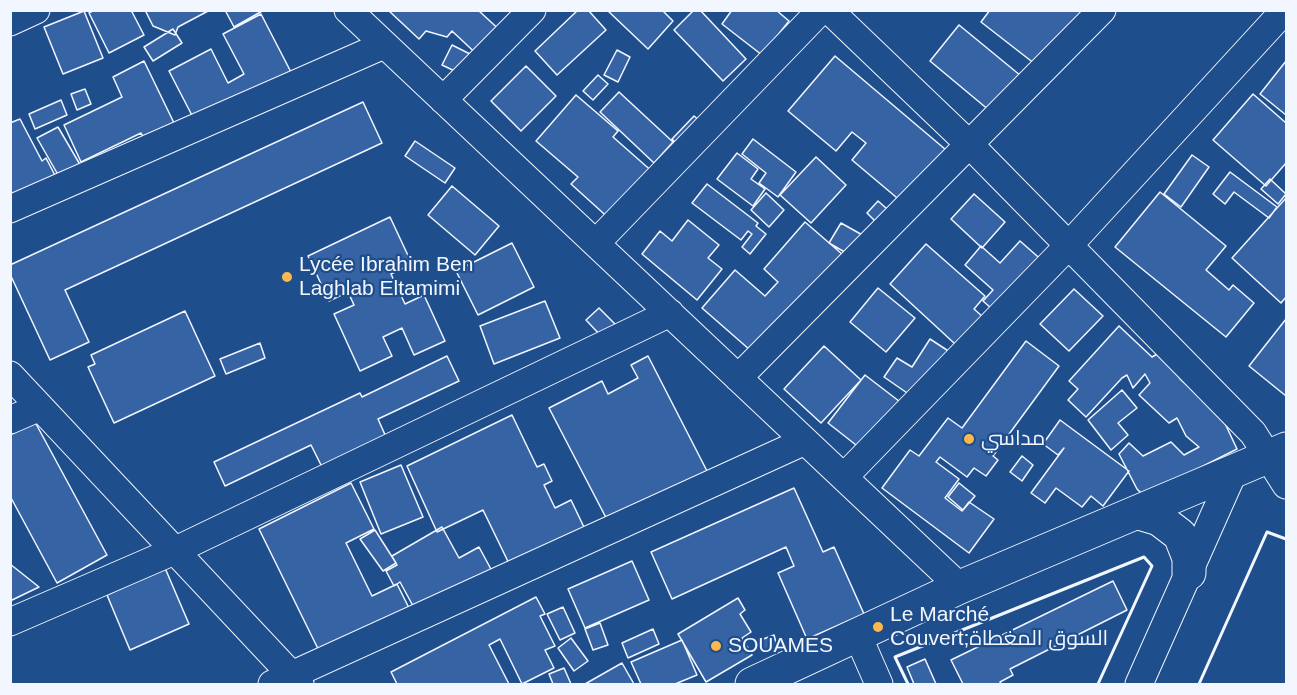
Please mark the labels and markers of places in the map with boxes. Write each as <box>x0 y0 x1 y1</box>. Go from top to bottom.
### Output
place label: Lycée Ibrahim Ben Laghlab Eltamimi <box>299 252 473 302</box>
marker: Lycée Ibrahim Ben Laghlab Eltamimi <box>280 270 294 284</box>
place label: مداسي <box>981 426 1045 452</box>
marker: مداسي <box>962 432 976 446</box>
place label: Le Marché Couvert;السوق المغطاة <box>890 602 1108 652</box>
marker: Le Marché Couvert;السوق المغطاة <box>871 620 885 634</box>
place label: SOUAMES <box>728 633 833 659</box>
marker: SOUAMES <box>709 639 723 653</box>

